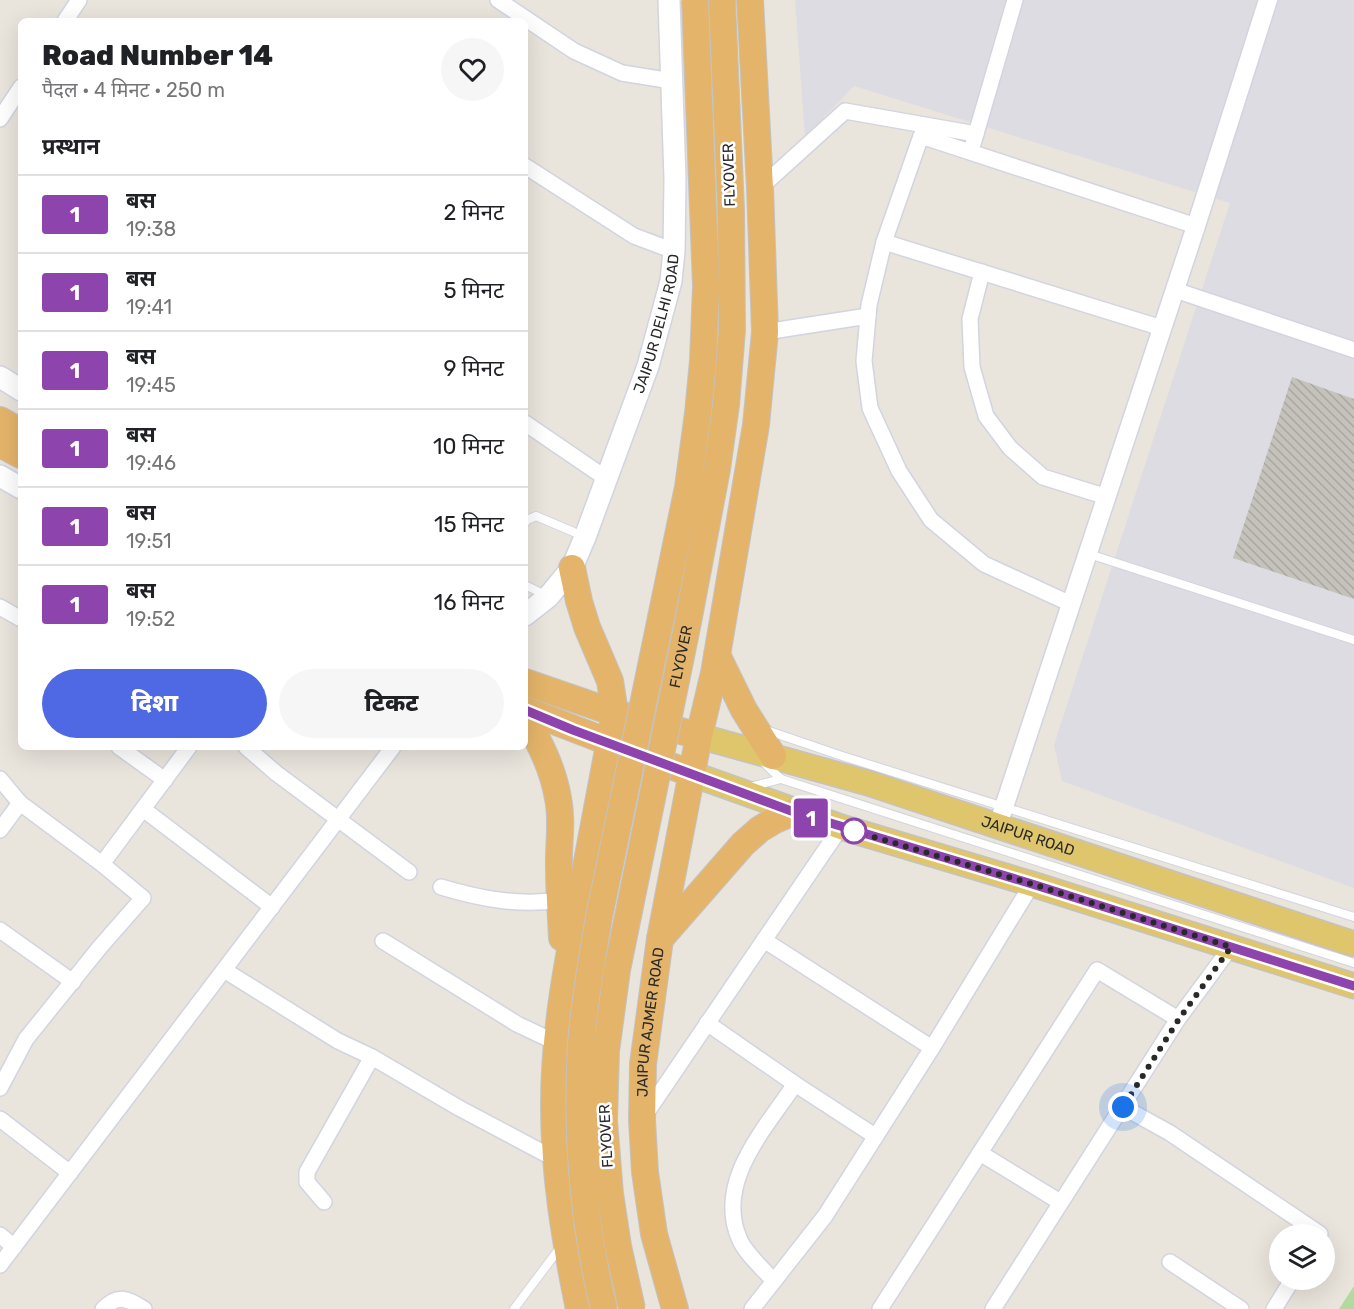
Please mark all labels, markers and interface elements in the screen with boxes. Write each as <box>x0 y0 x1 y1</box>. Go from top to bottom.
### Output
button: heart <box>441 38 504 101</box>
text: Road Number 14 <box>42 39 273 72</box>
text: पैदल · 4 मिनट · 250 m <box>42 78 225 102</box>
text: प्रस्थान <box>42 133 100 160</box>
street label: FLYOVER <box>719 143 739 207</box>
text: बस <box>126 187 156 214</box>
text: 2 मिनट <box>444 199 504 226</box>
text: 1 <box>70 202 80 227</box>
text: 19:38 <box>126 217 176 241</box>
street label: JAIPUR DELHI ROAD <box>630 253 683 396</box>
text: बस <box>126 265 156 292</box>
text: 5 मिनट <box>443 277 504 304</box>
text: 1 <box>70 280 80 305</box>
text: 19:41 <box>126 295 172 319</box>
text: बस <box>126 343 156 370</box>
text: 9 मिनट <box>443 355 504 382</box>
text: 1 <box>70 358 80 383</box>
text: 19:45 <box>126 373 176 397</box>
text: बस <box>126 421 156 448</box>
text: 10 मिनट <box>433 433 504 460</box>
text: 1 <box>70 436 80 461</box>
text: 19:46 <box>126 451 176 475</box>
text: बस <box>126 499 156 526</box>
text: 15 मिनट <box>434 511 504 538</box>
text: 1 <box>70 514 80 539</box>
text: 19:51 <box>126 529 172 553</box>
text: बस <box>126 577 156 604</box>
text: 16 मिनट <box>434 589 504 616</box>
text: 1 <box>70 592 80 617</box>
text: 19:52 <box>126 607 175 631</box>
street label: FLYOVER <box>666 624 696 690</box>
button: दिशा <box>42 669 267 738</box>
button: टिकट <box>279 669 504 738</box>
line badge: 1 <box>792 798 830 838</box>
text: 1 <box>806 806 816 831</box>
street label: JAIPUR ROAD <box>979 812 1077 860</box>
unlabelled marker <box>841 818 867 844</box>
street label: JAIPUR AJMER ROAD <box>633 946 668 1097</box>
your location <box>1108 1092 1138 1122</box>
street label: FLYOVER <box>595 1104 617 1168</box>
map controls <box>1269 1224 1335 1290</box>
button: layers <box>1269 1224 1335 1290</box>

